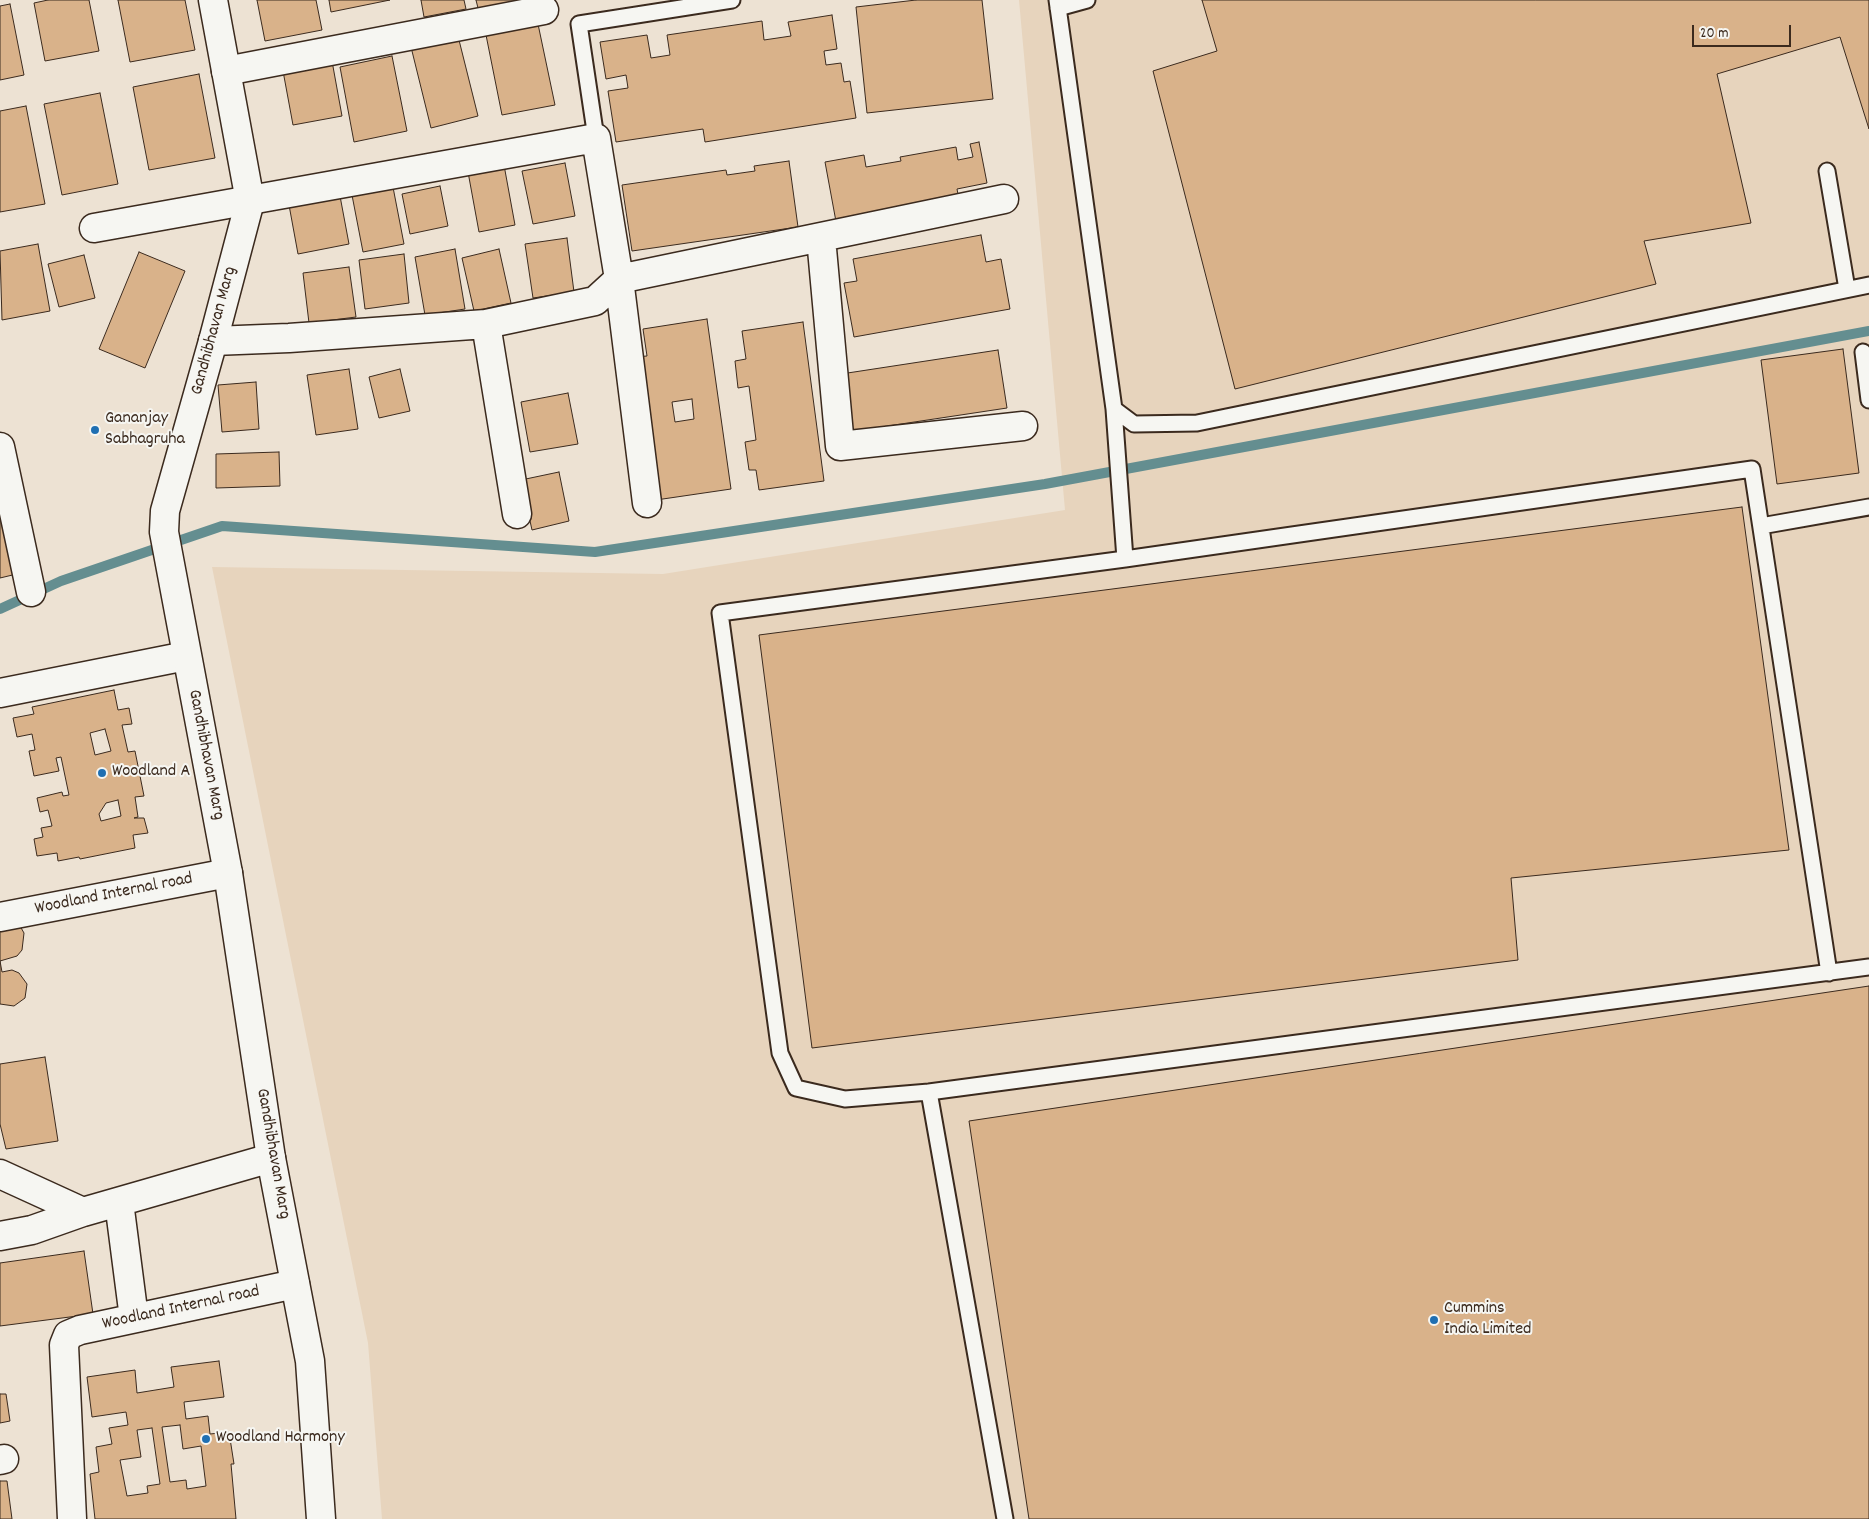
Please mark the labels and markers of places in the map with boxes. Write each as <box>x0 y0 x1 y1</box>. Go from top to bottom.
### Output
place label: Gananjay Sabhagruha <box>105 409 185 452</box>
marker: Gananjay Sabhagruha <box>89 424 101 436</box>
place label: Woodland A <box>112 762 190 784</box>
marker: Woodland A <box>96 767 108 779</box>
place label: Cummins India Limited <box>1444 1299 1532 1342</box>
marker: Cummins India Limited <box>1428 1314 1440 1326</box>
place label: Woodland Harmony <box>216 1428 345 1450</box>
marker: Woodland Harmony <box>200 1433 212 1445</box>

